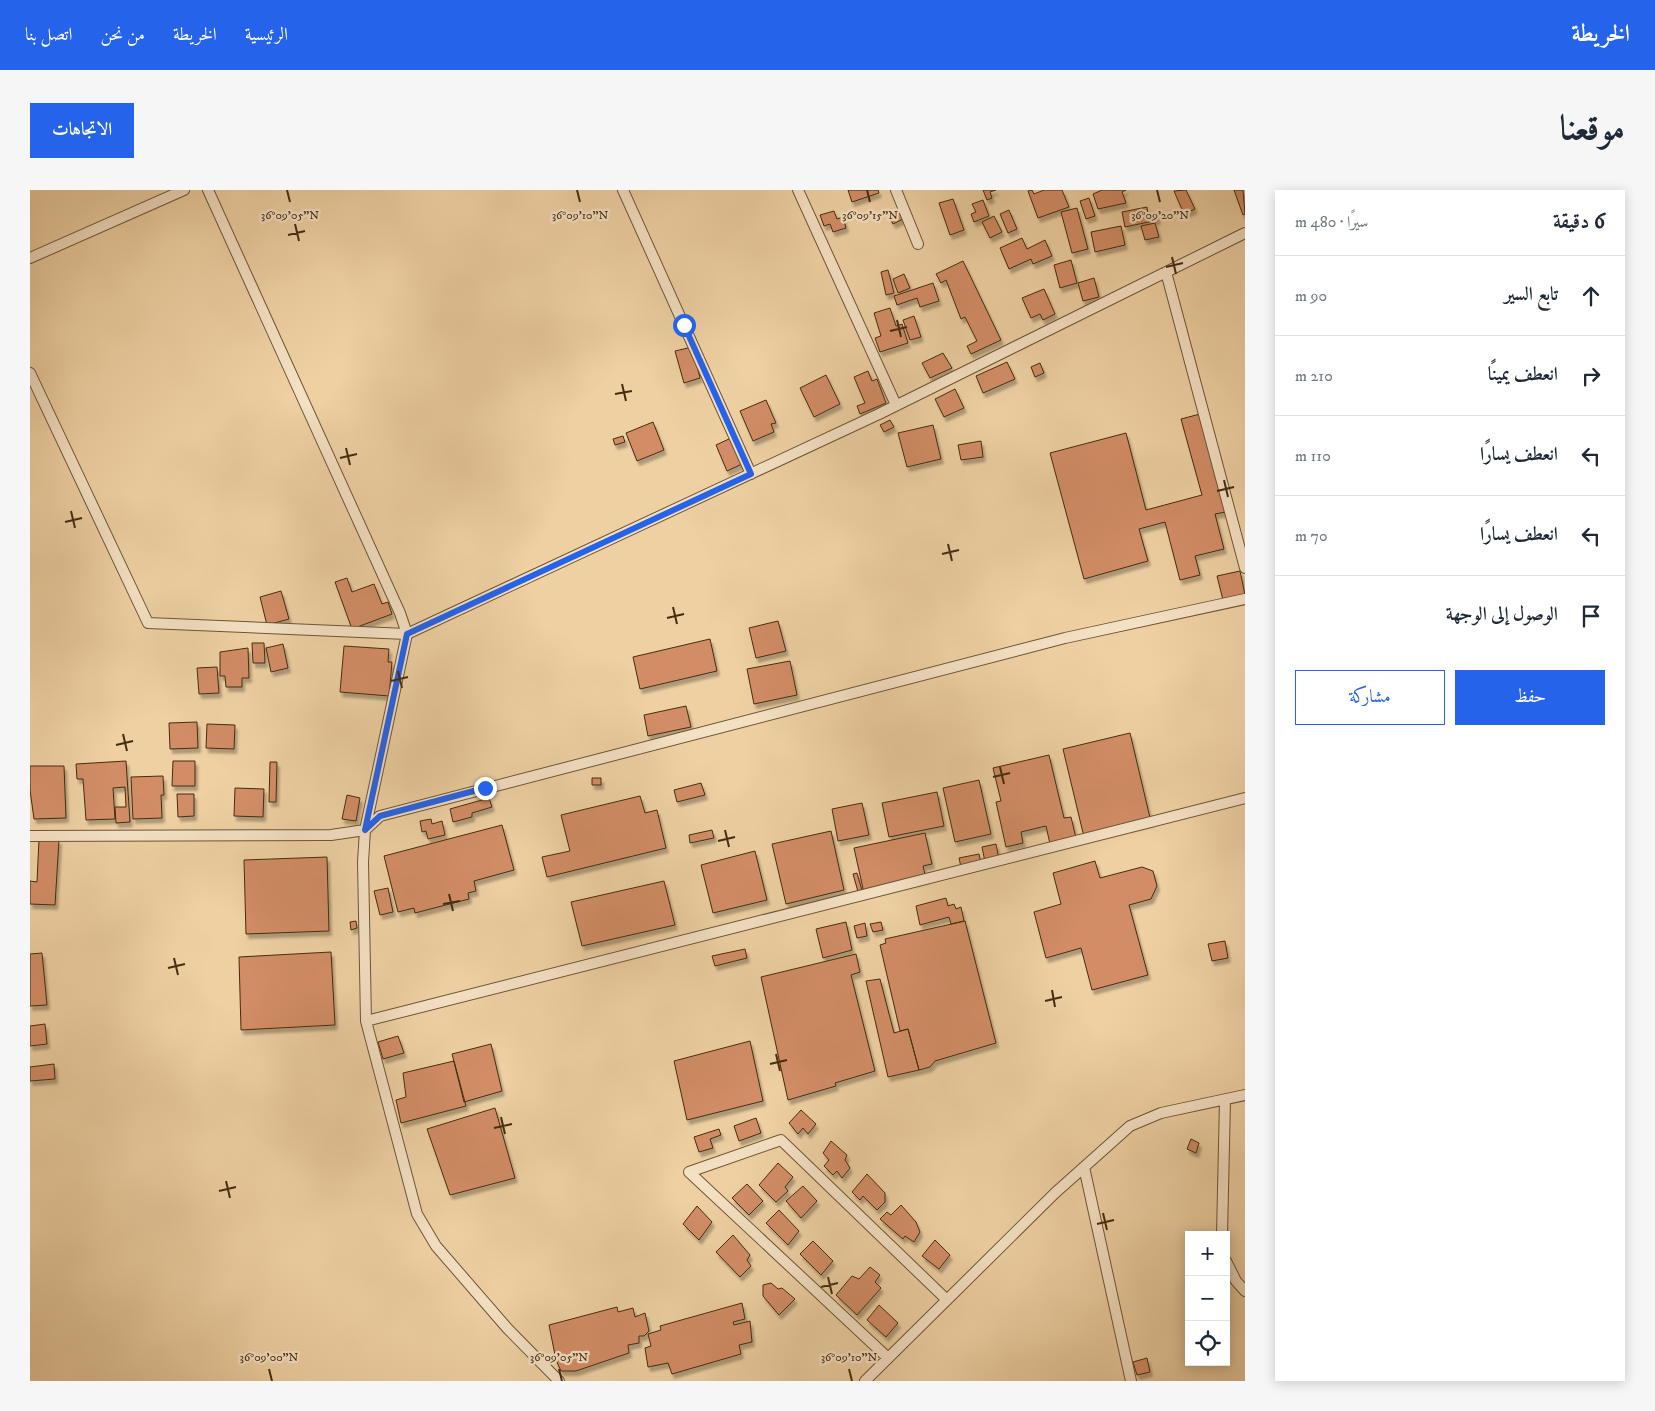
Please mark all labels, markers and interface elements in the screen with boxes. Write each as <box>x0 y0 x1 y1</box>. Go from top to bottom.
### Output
text: الخريطة <box>1572 19 1630 49</box>
text: اتصل بنا <box>25 24 72 46</box>
text: من نحن <box>100 24 145 46</box>
text: الخريطة <box>173 24 217 46</box>
text: الرئيسية <box>245 24 288 46</box>
button: الاتجاهات <box>30 103 134 158</box>
text: موقعنا <box>1560 107 1625 151</box>
text: 36°09'05"N <box>261 208 319 223</box>
text: 36°09'10"N <box>552 208 608 223</box>
text: 36°09'15"N <box>842 208 898 223</box>
text: 36°09'20"N <box>1131 208 1189 223</box>
text: 6 دقيقة <box>1553 209 1605 235</box>
text: سيرًا · 480 m <box>1295 212 1368 232</box>
icon: ahead <box>1577 282 1605 310</box>
text: تابع السير <box>1504 283 1558 306</box>
text: 90 m <box>1295 286 1327 306</box>
route start <box>673 314 696 337</box>
icon: right <box>1577 362 1605 390</box>
text: انعطف يمينًا <box>1488 363 1558 386</box>
text: 210 m <box>1295 366 1333 386</box>
icon: left <box>1577 442 1605 470</box>
text: انعطف يسارًا <box>1480 443 1558 466</box>
text: 110 m <box>1295 446 1331 466</box>
icon: left <box>1577 522 1605 550</box>
text: انعطف يسارًا <box>1480 523 1558 546</box>
text: 70 m <box>1295 526 1328 546</box>
icon: arrive <box>1577 602 1605 630</box>
text: الوصول إلى الوجهة <box>1446 603 1558 626</box>
button: مشاركة <box>1295 670 1445 725</box>
button: حفظ <box>1455 670 1605 725</box>
route end <box>474 777 497 800</box>
map controls <box>1185 1231 1230 1366</box>
button: + <box>1185 1231 1230 1276</box>
button: − <box>1185 1276 1230 1321</box>
button: locate <box>1185 1321 1230 1366</box>
text: 36°09'00"N <box>240 1350 299 1365</box>
text: 36°09'05"N <box>530 1350 588 1365</box>
text: 36°09'10"N <box>821 1350 877 1365</box>

